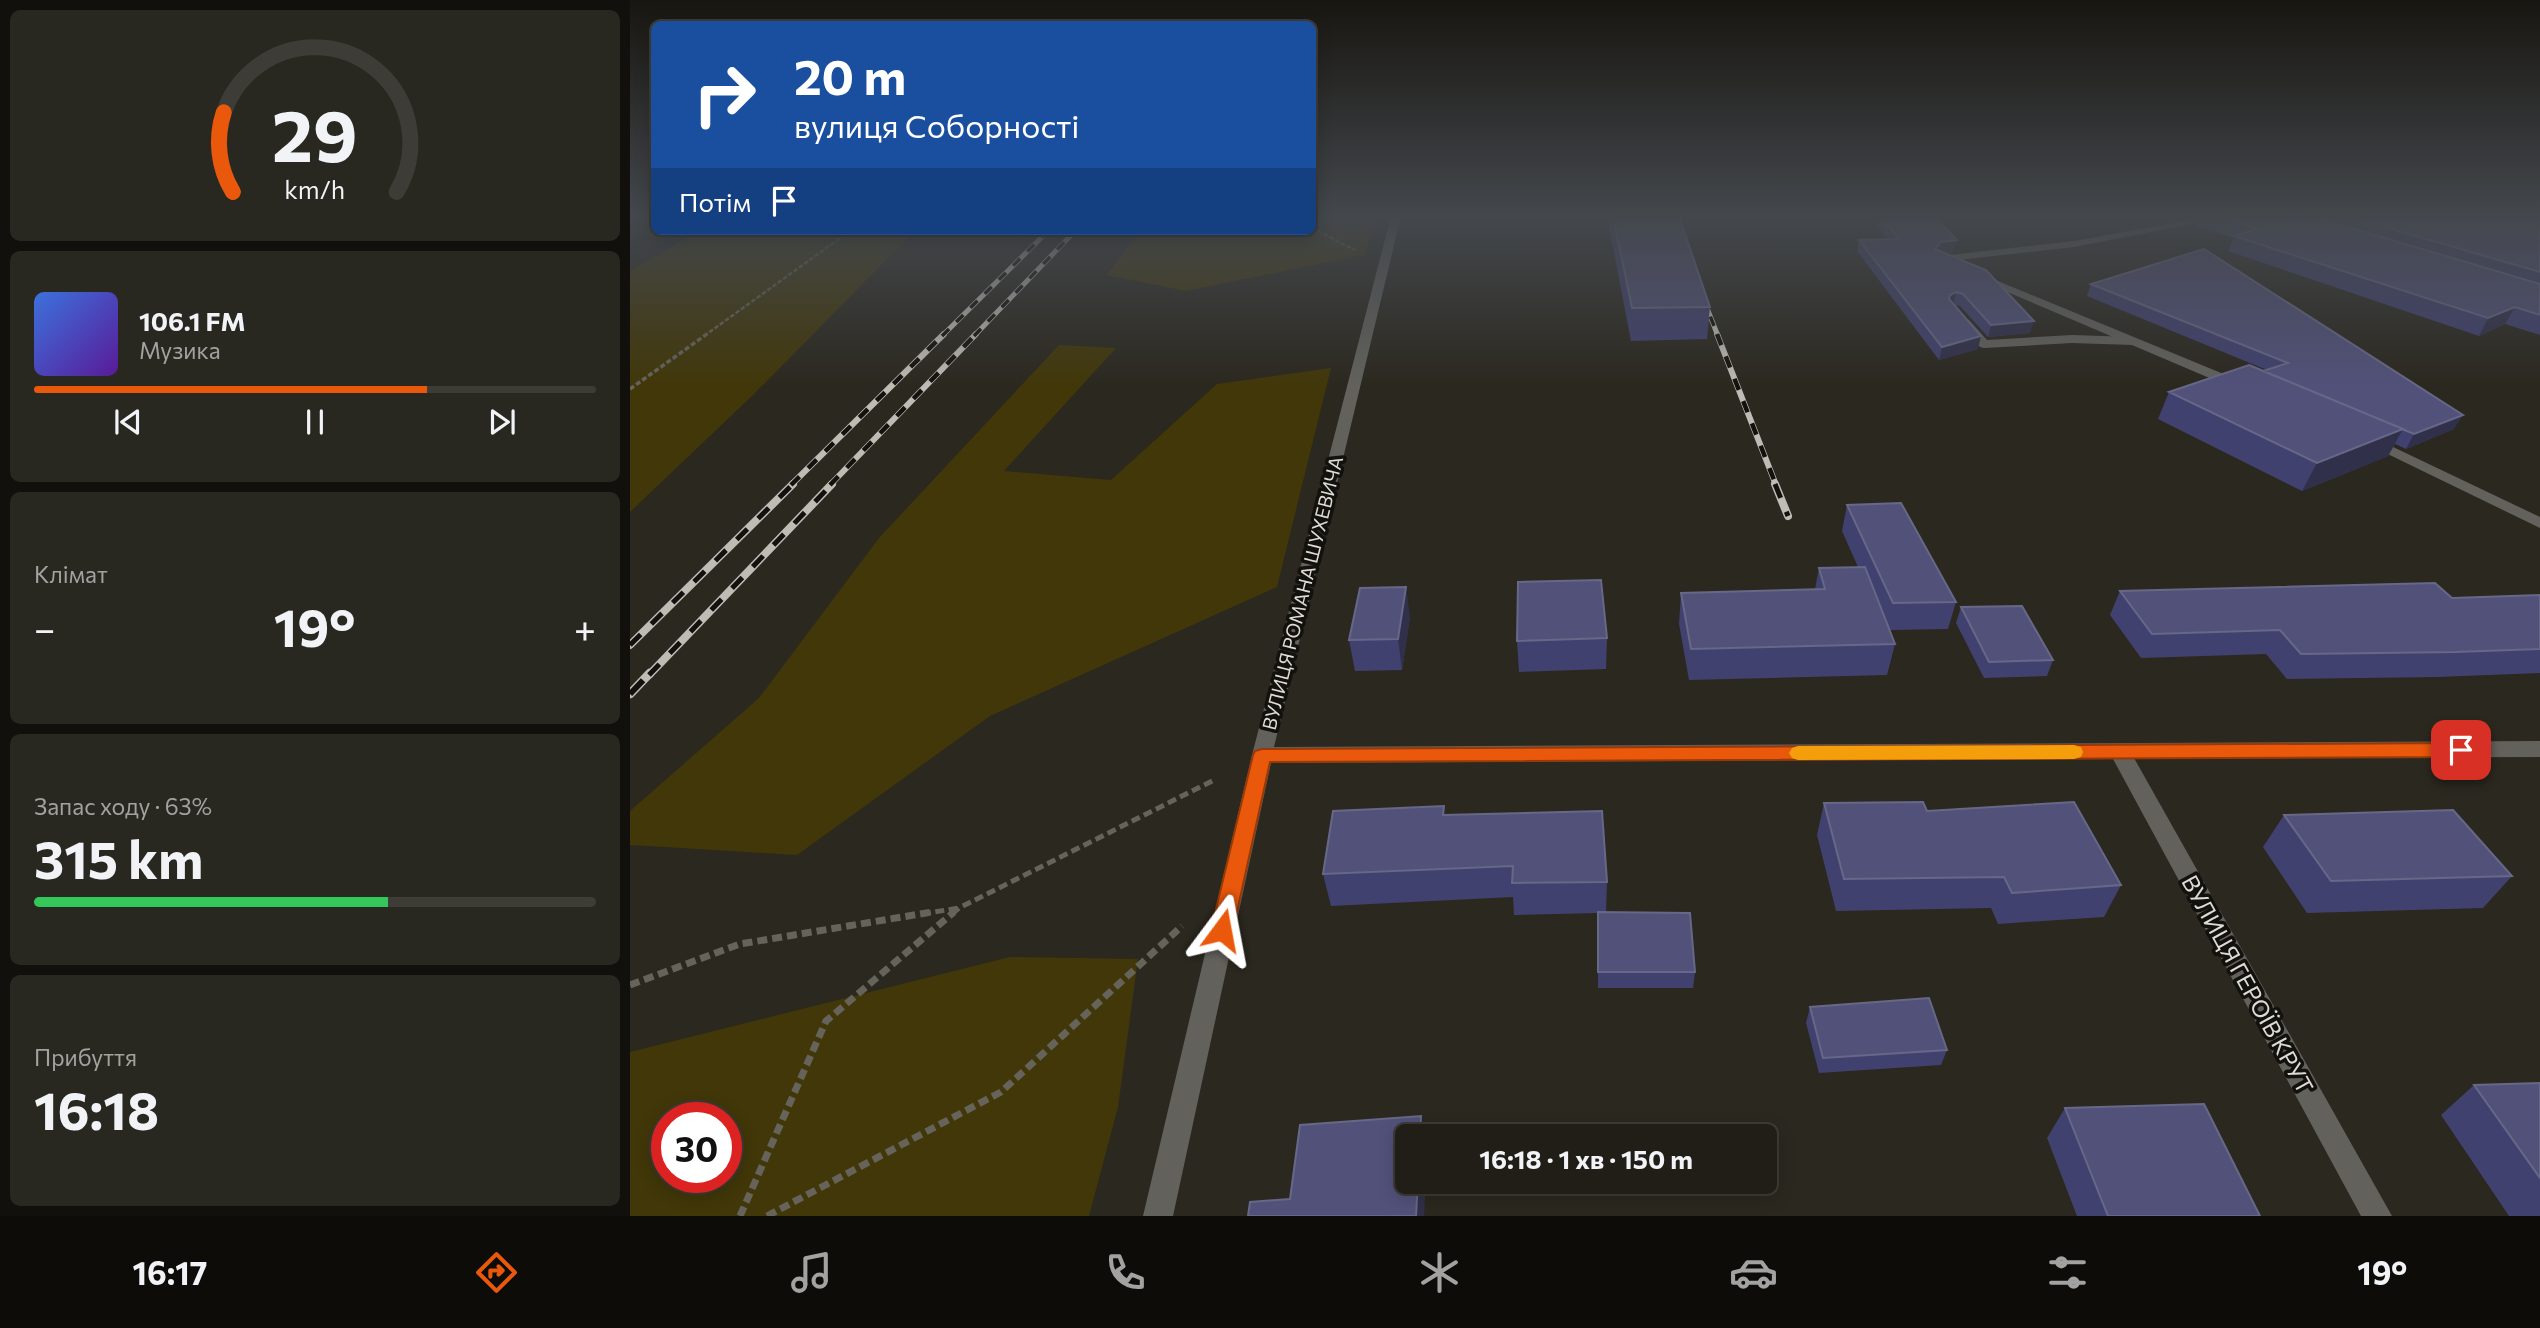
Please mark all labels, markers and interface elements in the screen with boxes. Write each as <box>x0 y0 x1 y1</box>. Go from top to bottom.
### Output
text: 20 m <box>794 45 906 105</box>
icon: right <box>679 49 770 140</box>
text: 29 <box>272 88 358 177</box>
text: вулиця Соборності <box>794 105 1080 145</box>
text: km/h <box>285 173 345 203</box>
icon: arrive <box>765 182 803 220</box>
text: Потім <box>679 186 751 217</box>
text: 106.1 FM <box>139 305 245 336</box>
text: Музика <box>139 336 221 364</box>
icon: previous <box>109 403 147 441</box>
icon: pause <box>296 403 334 441</box>
icon: next <box>483 403 521 441</box>
street label: ВУЛИЦЯ РОМАНА ШУХЕВИЧА <box>1257 454 1347 732</box>
text: Клімат <box>34 560 108 588</box>
text: 19° <box>274 594 355 658</box>
text: − <box>34 604 56 651</box>
text: + <box>574 604 596 651</box>
pin <box>2431 720 2491 780</box>
icon: arrive <box>2442 731 2480 769</box>
text: Запас ходу · 63% <box>34 792 212 820</box>
text: 315 km <box>34 826 203 890</box>
street label: ВУЛИЦЯ ГЕРОЇВ КРУТ <box>2176 870 2320 1098</box>
position arrow <box>1185 893 1259 967</box>
text: Прибуття <box>34 1043 137 1071</box>
text: 16:18 <box>34 1077 159 1141</box>
speed limit sign: 30 <box>651 1102 742 1193</box>
text: 16:18 · 1 хв · 150 m <box>1479 1143 1693 1174</box>
icon: directions <box>472 1248 521 1297</box>
icon: music <box>787 1248 836 1297</box>
icon: phone <box>1101 1248 1150 1297</box>
icon: climate <box>1415 1248 1464 1297</box>
icon: car <box>1729 1248 1778 1297</box>
icon: filters <box>2043 1248 2092 1297</box>
text: 16:17 <box>133 1252 207 1292</box>
text: 19° <box>2357 1252 2407 1292</box>

